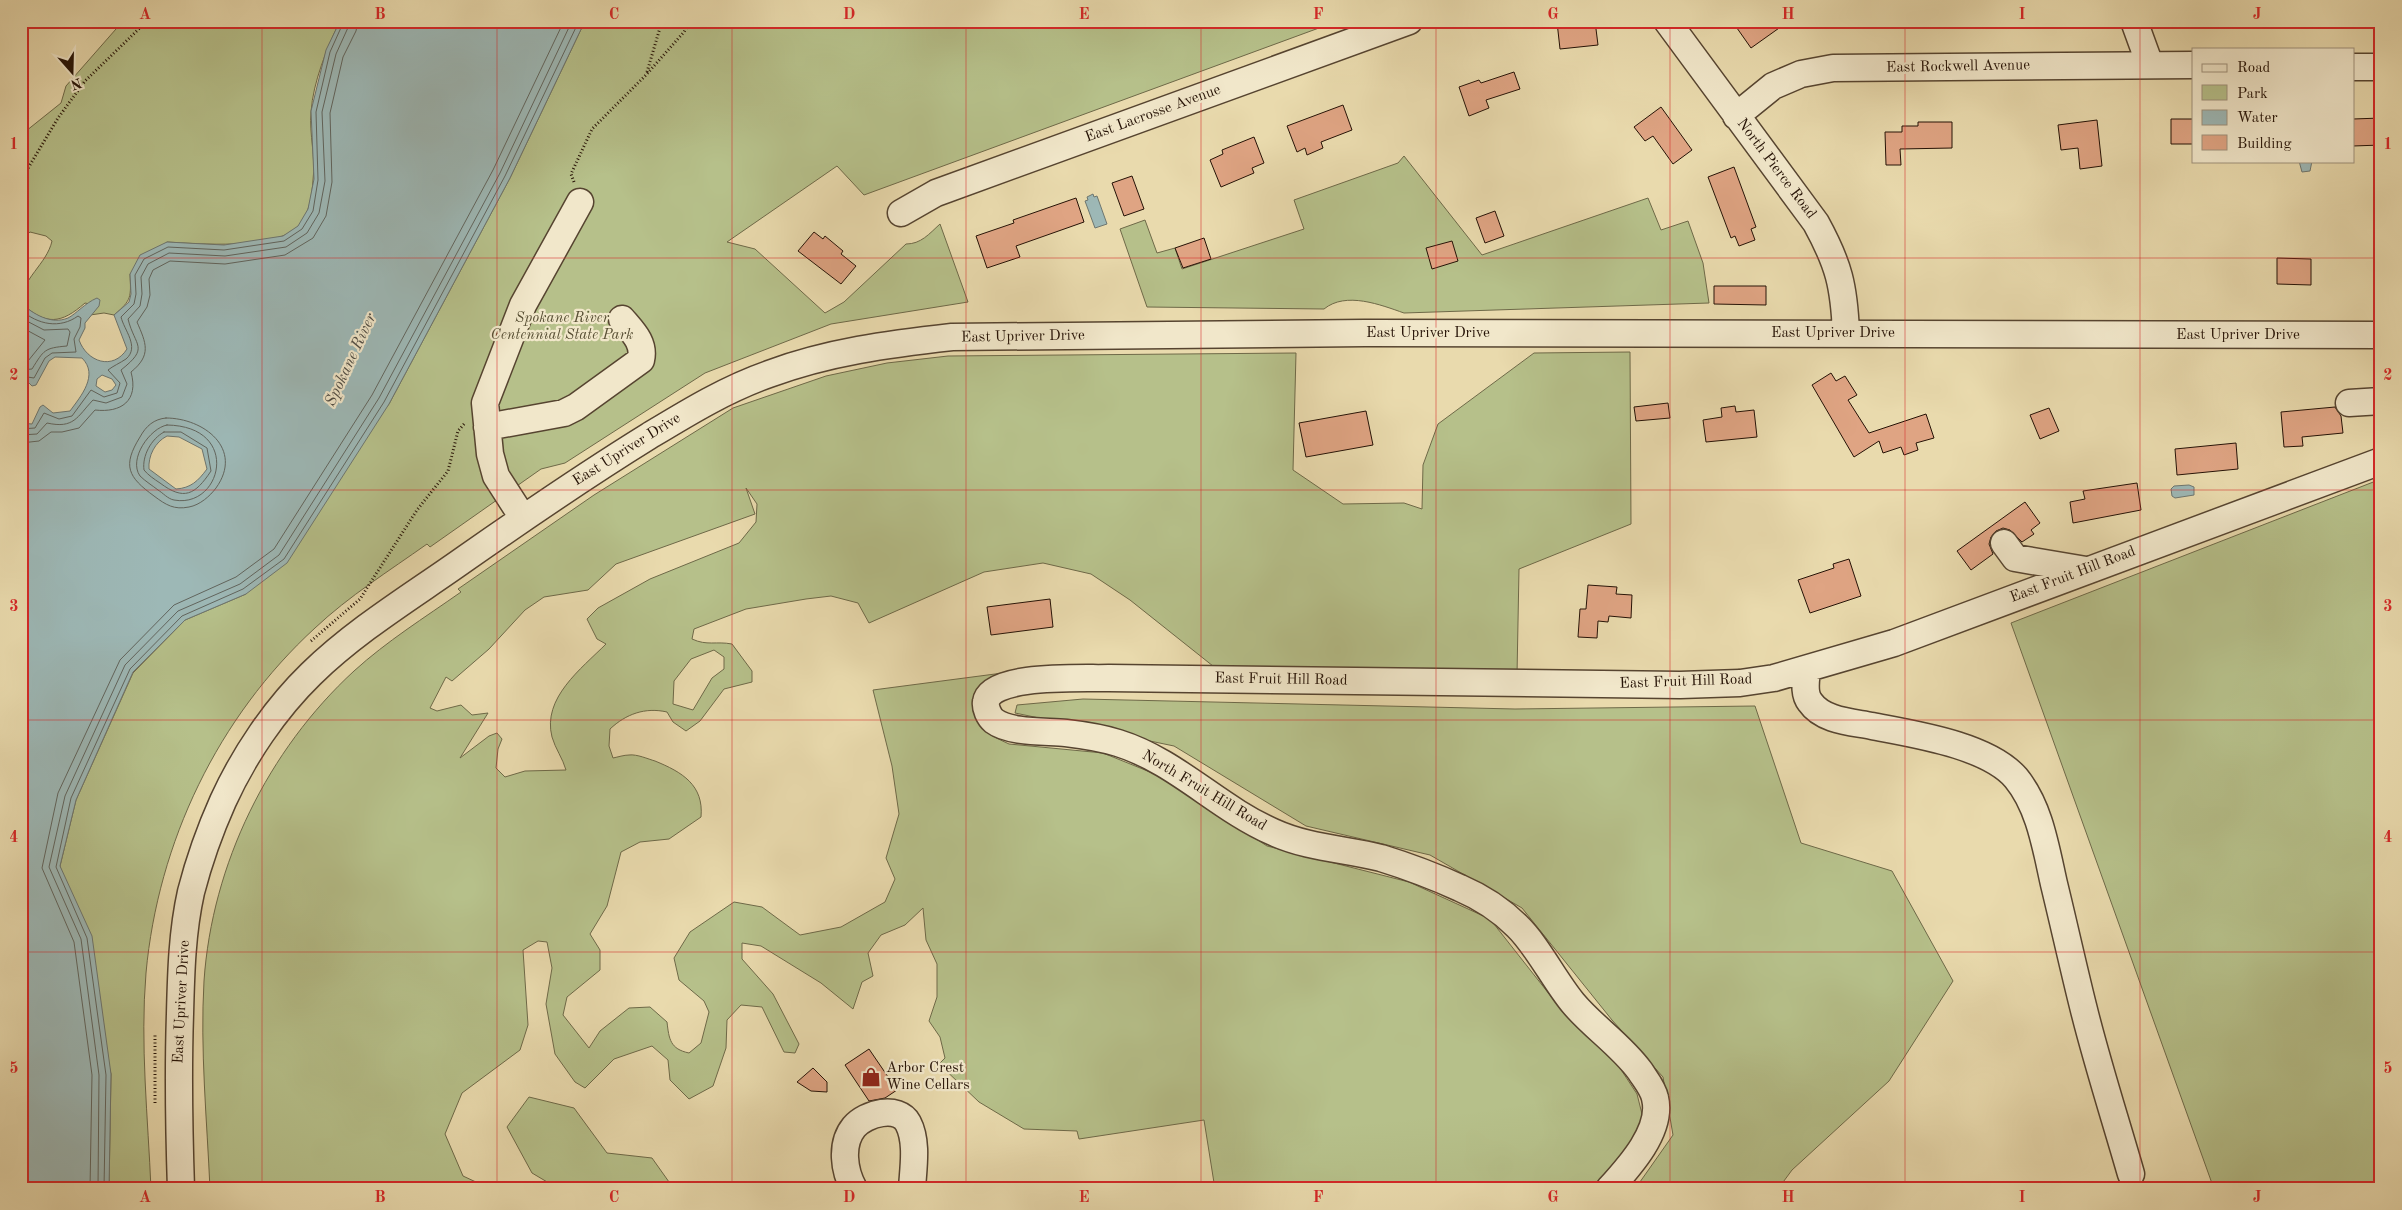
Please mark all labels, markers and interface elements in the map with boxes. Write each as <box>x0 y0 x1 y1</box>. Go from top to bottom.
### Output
text: A <box>139 7 151 23</box>
text: B <box>374 7 386 23</box>
text: C <box>609 7 619 23</box>
text: D <box>843 7 855 23</box>
text: E <box>1078 7 1090 23</box>
text: F <box>1313 7 1324 23</box>
text: G <box>1547 7 1559 23</box>
text: H <box>1781 7 1795 23</box>
text: I <box>2018 7 2026 23</box>
text: J <box>2253 7 2262 23</box>
north arrow <box>48 48 98 98</box>
legend <box>2192 48 2354 162</box>
street label: East Rockwell Avenue <box>1886 58 2030 76</box>
text: Road <box>2237 61 2271 76</box>
text: N <box>68 75 84 92</box>
street label: East Lacrosse Avenue <box>1083 82 1223 146</box>
text: Park <box>2237 87 2268 102</box>
text: Water <box>2237 111 2278 126</box>
street label: North Pierce Road <box>1734 116 1819 222</box>
text: 1 <box>9 137 19 153</box>
text: Building <box>2237 137 2292 152</box>
text: 1 <box>2383 137 2393 153</box>
water label: Spokane River <box>323 310 380 409</box>
park label: Spokane River Centennial State Park <box>491 311 633 343</box>
street label: East Upriver Drive <box>1366 326 1490 341</box>
street label: East Upriver Drive <box>1771 326 1895 341</box>
street label: East Upriver Drive <box>961 328 1085 346</box>
street label: East Upriver Drive <box>2176 328 2300 343</box>
text: 2 <box>9 368 19 384</box>
text: 2 <box>2383 368 2393 384</box>
street label: East Upriver Drive <box>570 411 684 489</box>
street label: East Fruit Hill Road <box>2008 544 2138 606</box>
text: 3 <box>9 599 19 615</box>
text: 3 <box>2383 599 2393 615</box>
street label: East Fruit Hill Road <box>1214 671 1348 689</box>
street label: East Fruit Hill Road <box>1619 672 1753 692</box>
street label: North Fruit Hill Road <box>1139 748 1269 834</box>
text: 4 <box>9 830 19 846</box>
text: 4 <box>2383 830 2393 846</box>
street label: East Upriver Drive <box>171 940 193 1064</box>
text: 5 <box>9 1061 19 1077</box>
place label: Arbor Crest Wine Cellars <box>886 1061 970 1093</box>
text: 5 <box>2383 1061 2393 1077</box>
shop icon: Arbor Crest Wine Cellars <box>860 1066 882 1088</box>
text: A <box>139 1190 151 1206</box>
text: B <box>374 1190 386 1206</box>
text: C <box>609 1190 619 1206</box>
text: D <box>843 1190 855 1206</box>
text: E <box>1078 1190 1090 1206</box>
text: F <box>1313 1190 1324 1206</box>
text: G <box>1547 1190 1559 1206</box>
text: H <box>1781 1190 1795 1206</box>
text: I <box>2018 1190 2026 1206</box>
text: J <box>2253 1190 2262 1206</box>

